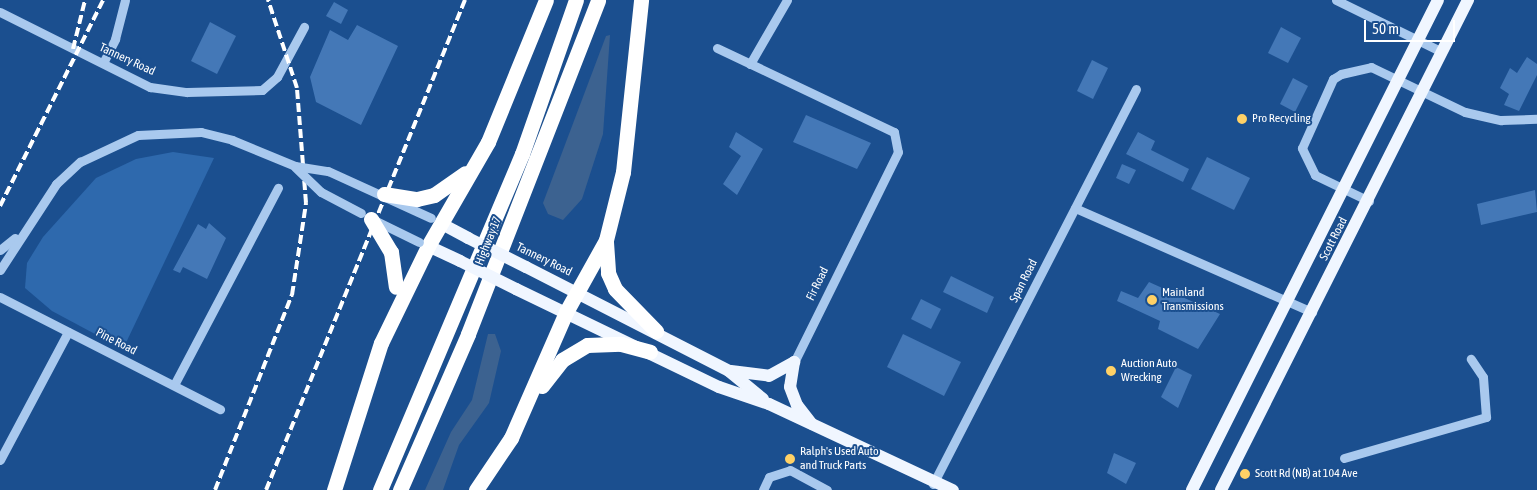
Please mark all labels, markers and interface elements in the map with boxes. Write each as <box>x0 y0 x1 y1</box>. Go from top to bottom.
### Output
scale bar <box>1367 10 1458 42</box>
text: 50 m <box>1372 20 1399 37</box>
street label: Tannery Road <box>97 41 157 79</box>
place label: Pro Recycling <box>1252 112 1311 126</box>
marker: Pro Recycling <box>1236 113 1248 125</box>
street label: Highway 17 <box>473 215 505 267</box>
street label: Scott Road <box>1317 215 1351 263</box>
street label: Tannery Road <box>514 240 574 280</box>
street label: Span Road <box>1007 257 1041 305</box>
street label: Fir Road <box>804 265 832 303</box>
place label: Mainland Transmissions <box>1162 286 1224 314</box>
marker: Mainland Transmissions <box>1146 294 1158 306</box>
street label: Pine Road <box>93 326 139 358</box>
place label: Auction Auto Wrecking <box>1121 357 1177 385</box>
marker: Auction Auto Wrecking <box>1105 365 1117 377</box>
place label: Ralph's Used Auto and Truck Parts <box>800 445 879 473</box>
marker: Ralph's Used Auto and Truck Parts <box>784 453 796 465</box>
place label: Scott Rd (NB) at 104 Ave <box>1255 467 1358 481</box>
marker: Scott Rd (NB) at 104 Ave <box>1239 468 1251 480</box>

